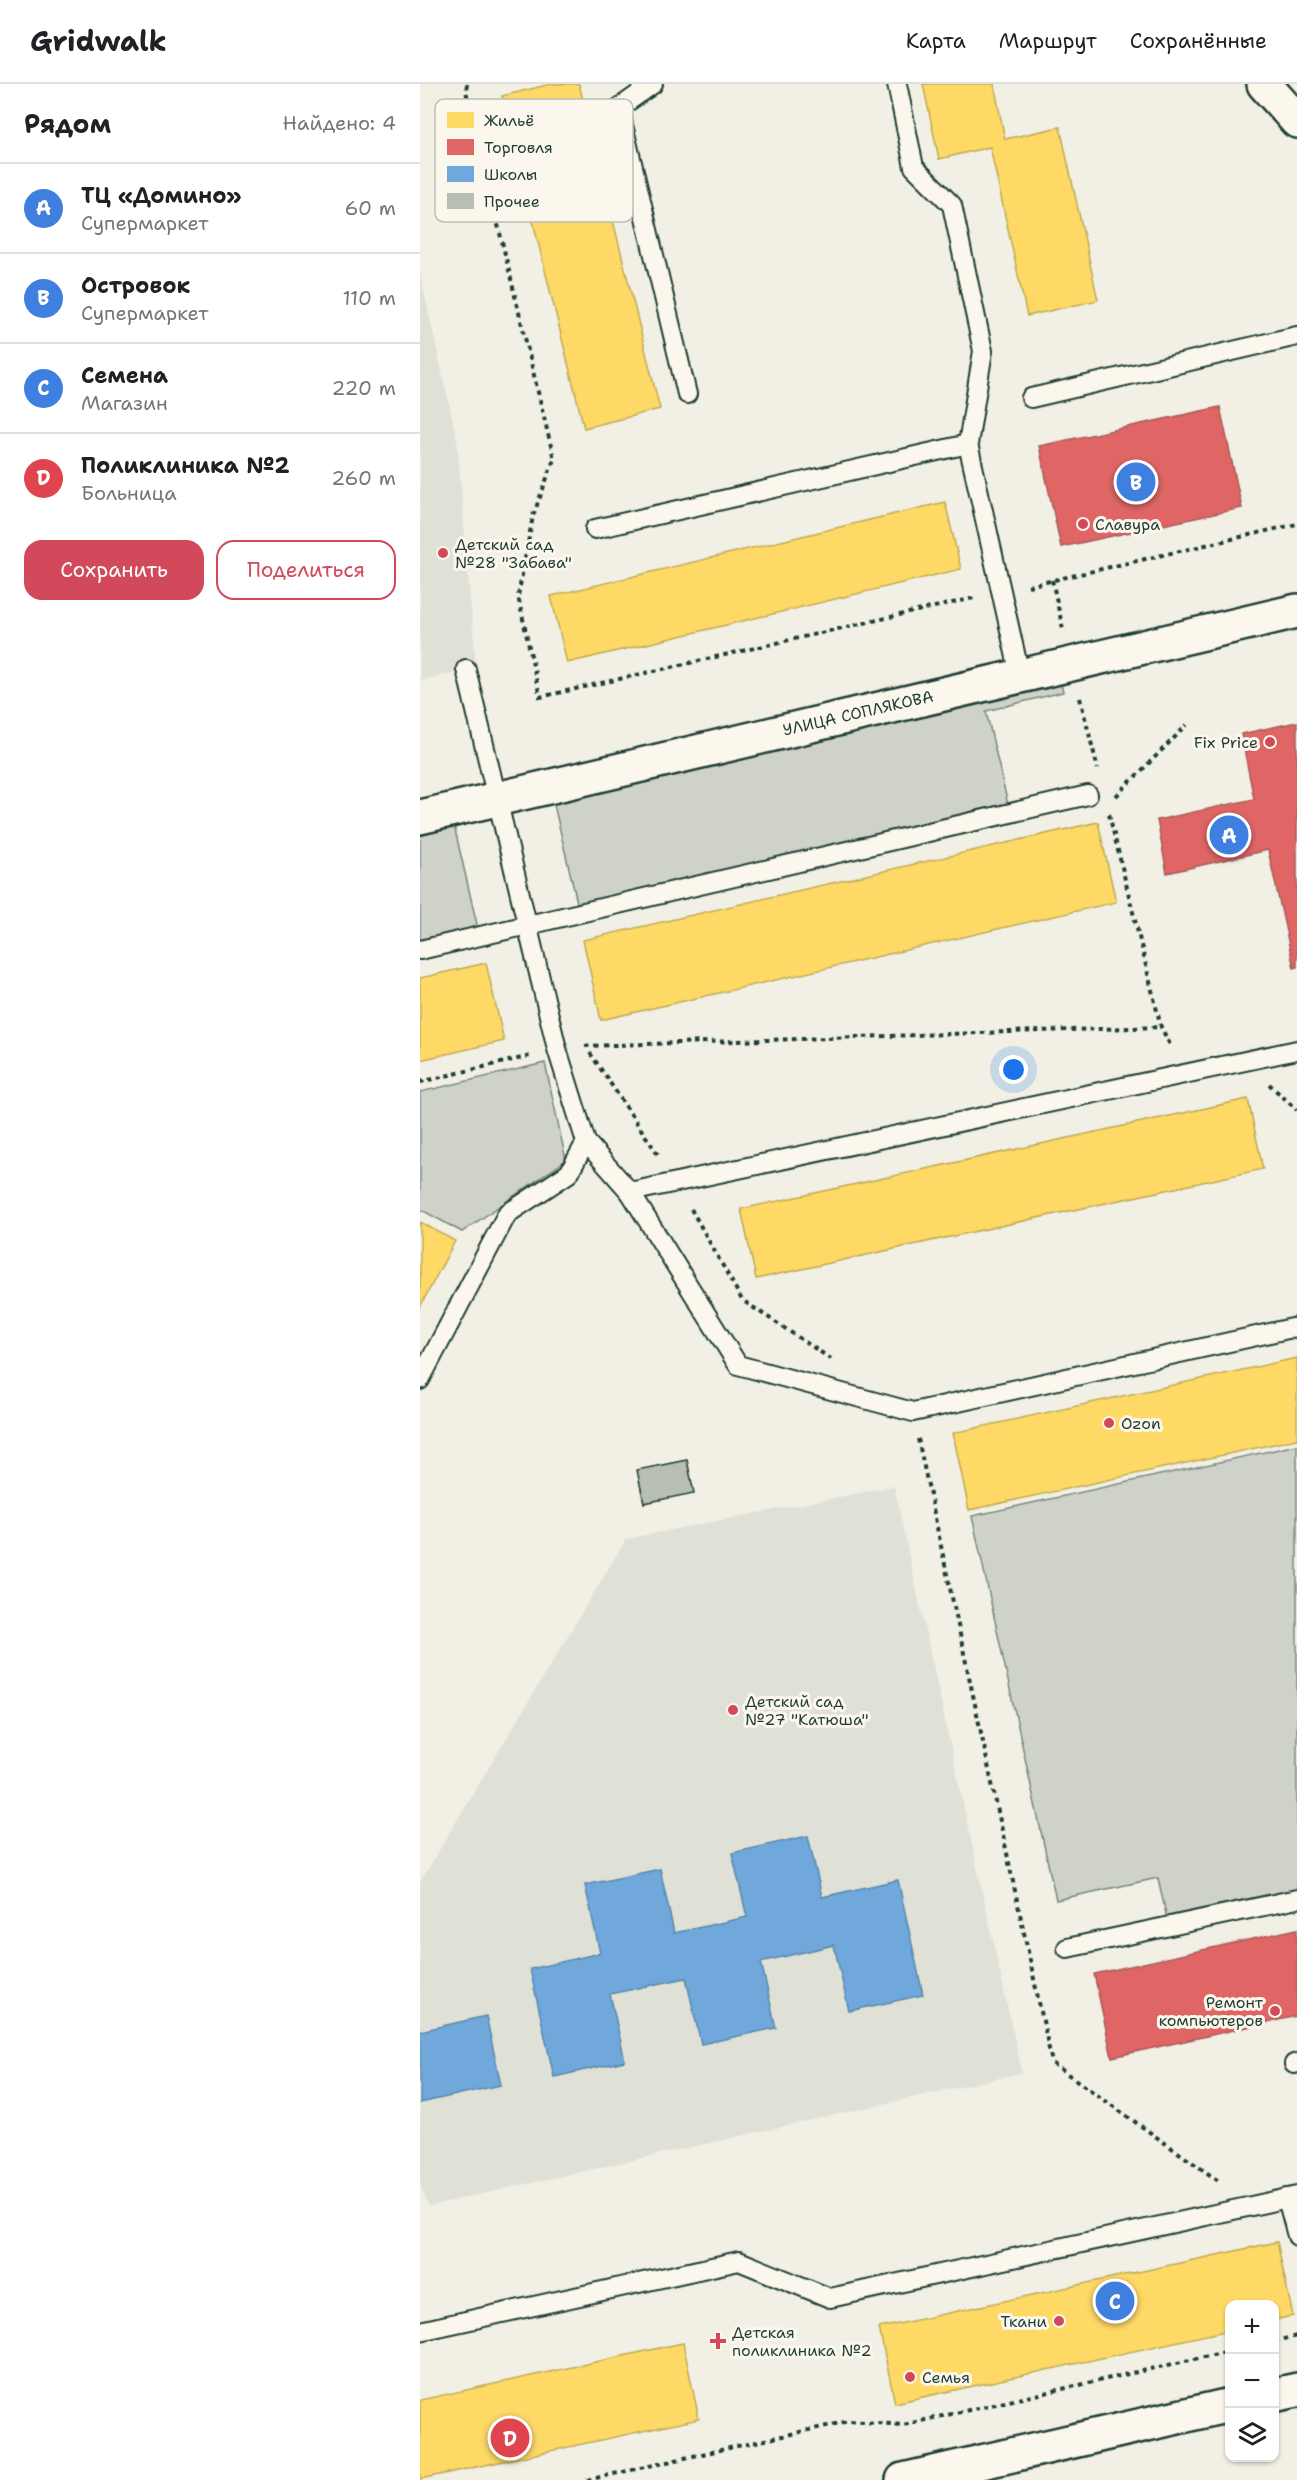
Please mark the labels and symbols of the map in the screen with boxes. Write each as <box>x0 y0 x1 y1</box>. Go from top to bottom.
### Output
legend <box>435 99 633 222</box>
text: Жильё <box>484 110 534 131</box>
text: Торговля <box>484 137 553 158</box>
text: Школы <box>484 164 538 185</box>
text: Прочее <box>484 191 540 212</box>
pin: B <box>1116 460 1156 504</box>
place label: Славура <box>1095 514 1160 535</box>
marker: Славура <box>1076 517 1090 531</box>
place label: Детский сад №28 "Забава" <box>455 534 572 573</box>
marker: Детский сад №28 "Забава" <box>436 546 450 560</box>
street label: УЛИЦА СОПЛЯКОВА <box>781 685 935 741</box>
place label: Fix Price <box>1194 732 1258 753</box>
marker: Fix Price <box>1263 735 1277 749</box>
pin: A <box>1210 812 1248 858</box>
your location <box>999 1055 1028 1084</box>
place label: Ozon <box>1121 1413 1161 1434</box>
marker: Ozon <box>1102 1416 1116 1430</box>
place label: Детский сад №27 "Катюша" <box>745 1691 869 1730</box>
marker: Детский сад №27 "Катюша" <box>726 1703 740 1717</box>
place label: Ремонт компьютеров <box>1159 1992 1264 2031</box>
marker: Ремонт компьютеров <box>1268 2004 1282 2018</box>
pin: C <box>1096 2278 1134 2324</box>
place label: Ткани <box>1001 2311 1047 2332</box>
marker: Ткани <box>1052 2314 1066 2328</box>
place label: Детская поликлиника №2 <box>732 2322 872 2361</box>
marker: Детская поликлиника №2 <box>709 2332 727 2350</box>
place label: Семья <box>922 2367 970 2388</box>
marker: Семья <box>903 2370 917 2384</box>
pin: D <box>490 2416 530 2460</box>

